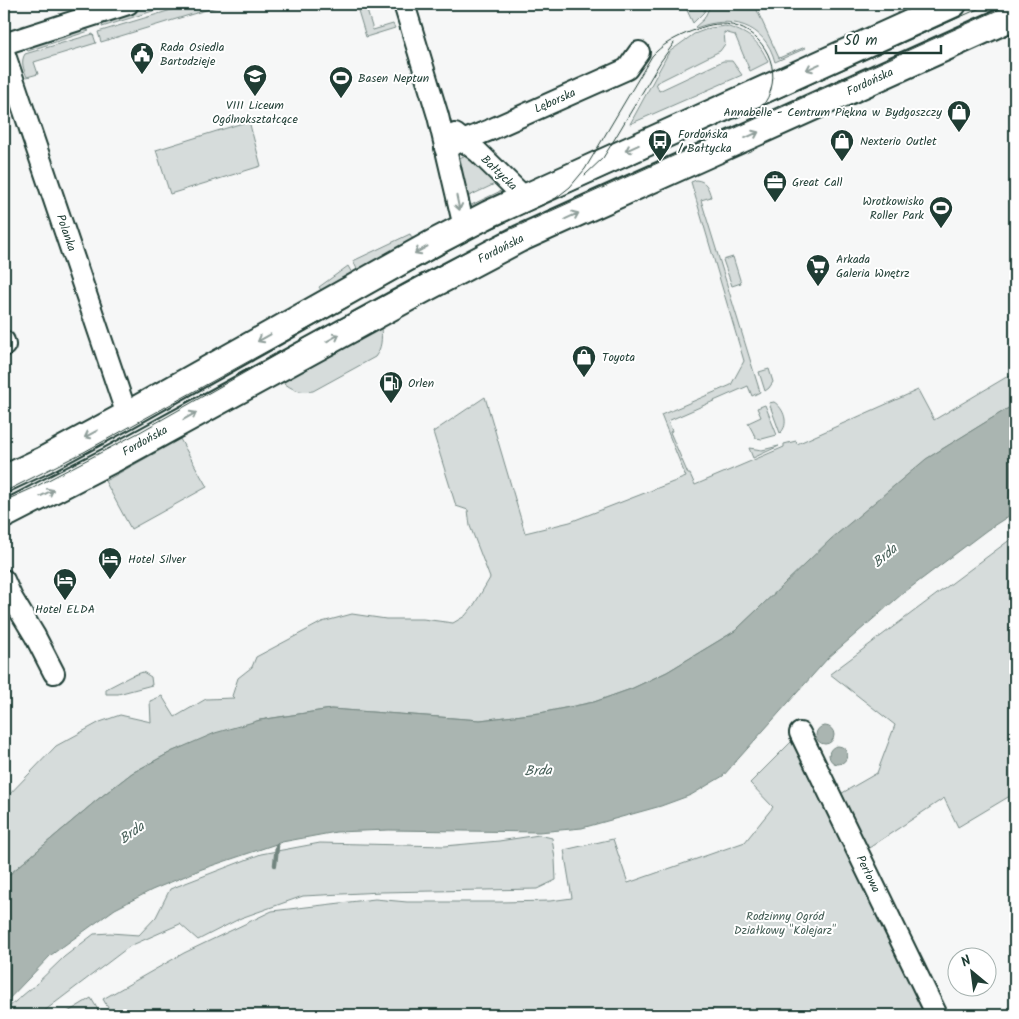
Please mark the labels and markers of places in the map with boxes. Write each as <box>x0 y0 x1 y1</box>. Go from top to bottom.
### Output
place label: Rada Osiedla Bartodzieje <box>160 38 225 71</box>
public building icon: Rada Osiedla Bartodzieje <box>129 41 155 75</box>
school or university icon: VIII Liceum Ogólnokształcące <box>242 63 268 97</box>
sports icon: Basen Neptun <box>328 65 354 99</box>
place label: Basen Neptun <box>358 69 429 88</box>
place label: VIII Liceum Ogólnokształcące <box>212 96 298 129</box>
shop icon: Annabelle - Centrum Piękna w Bydgoszczy <box>946 99 972 133</box>
place label: Annabelle - Centrum Piękna w Bydgoszczy <box>723 103 942 122</box>
place label: Fordońska / Bałtycka <box>678 125 732 158</box>
bus stop icon: Fordońska / Bałtycka <box>647 128 673 162</box>
shop icon: Nexterio Outlet <box>829 128 855 162</box>
place label: Nexterio Outlet <box>860 132 937 151</box>
office icon: Great Call <box>762 169 788 203</box>
place label: Great Call <box>792 173 843 192</box>
place label: Wrotkowisko Roller Park <box>862 192 924 225</box>
sports icon: Wrotkowisko Roller Park <box>928 195 954 229</box>
place label: Arkada Galeria Wnętrz <box>836 250 910 283</box>
supermarket icon: Arkada Galeria Wnętrz <box>805 253 831 287</box>
shop icon: Toyota <box>571 344 597 378</box>
place label: Toyota <box>602 348 636 367</box>
fuel station icon: Orlen <box>378 370 404 404</box>
place label: Orlen <box>408 374 434 393</box>
hotel icon: Hotel Silver <box>97 546 123 580</box>
place label: Hotel Silver <box>128 550 187 569</box>
hotel icon: Hotel ELDA <box>52 567 78 601</box>
place label: Hotel ELDA <box>35 600 95 619</box>

